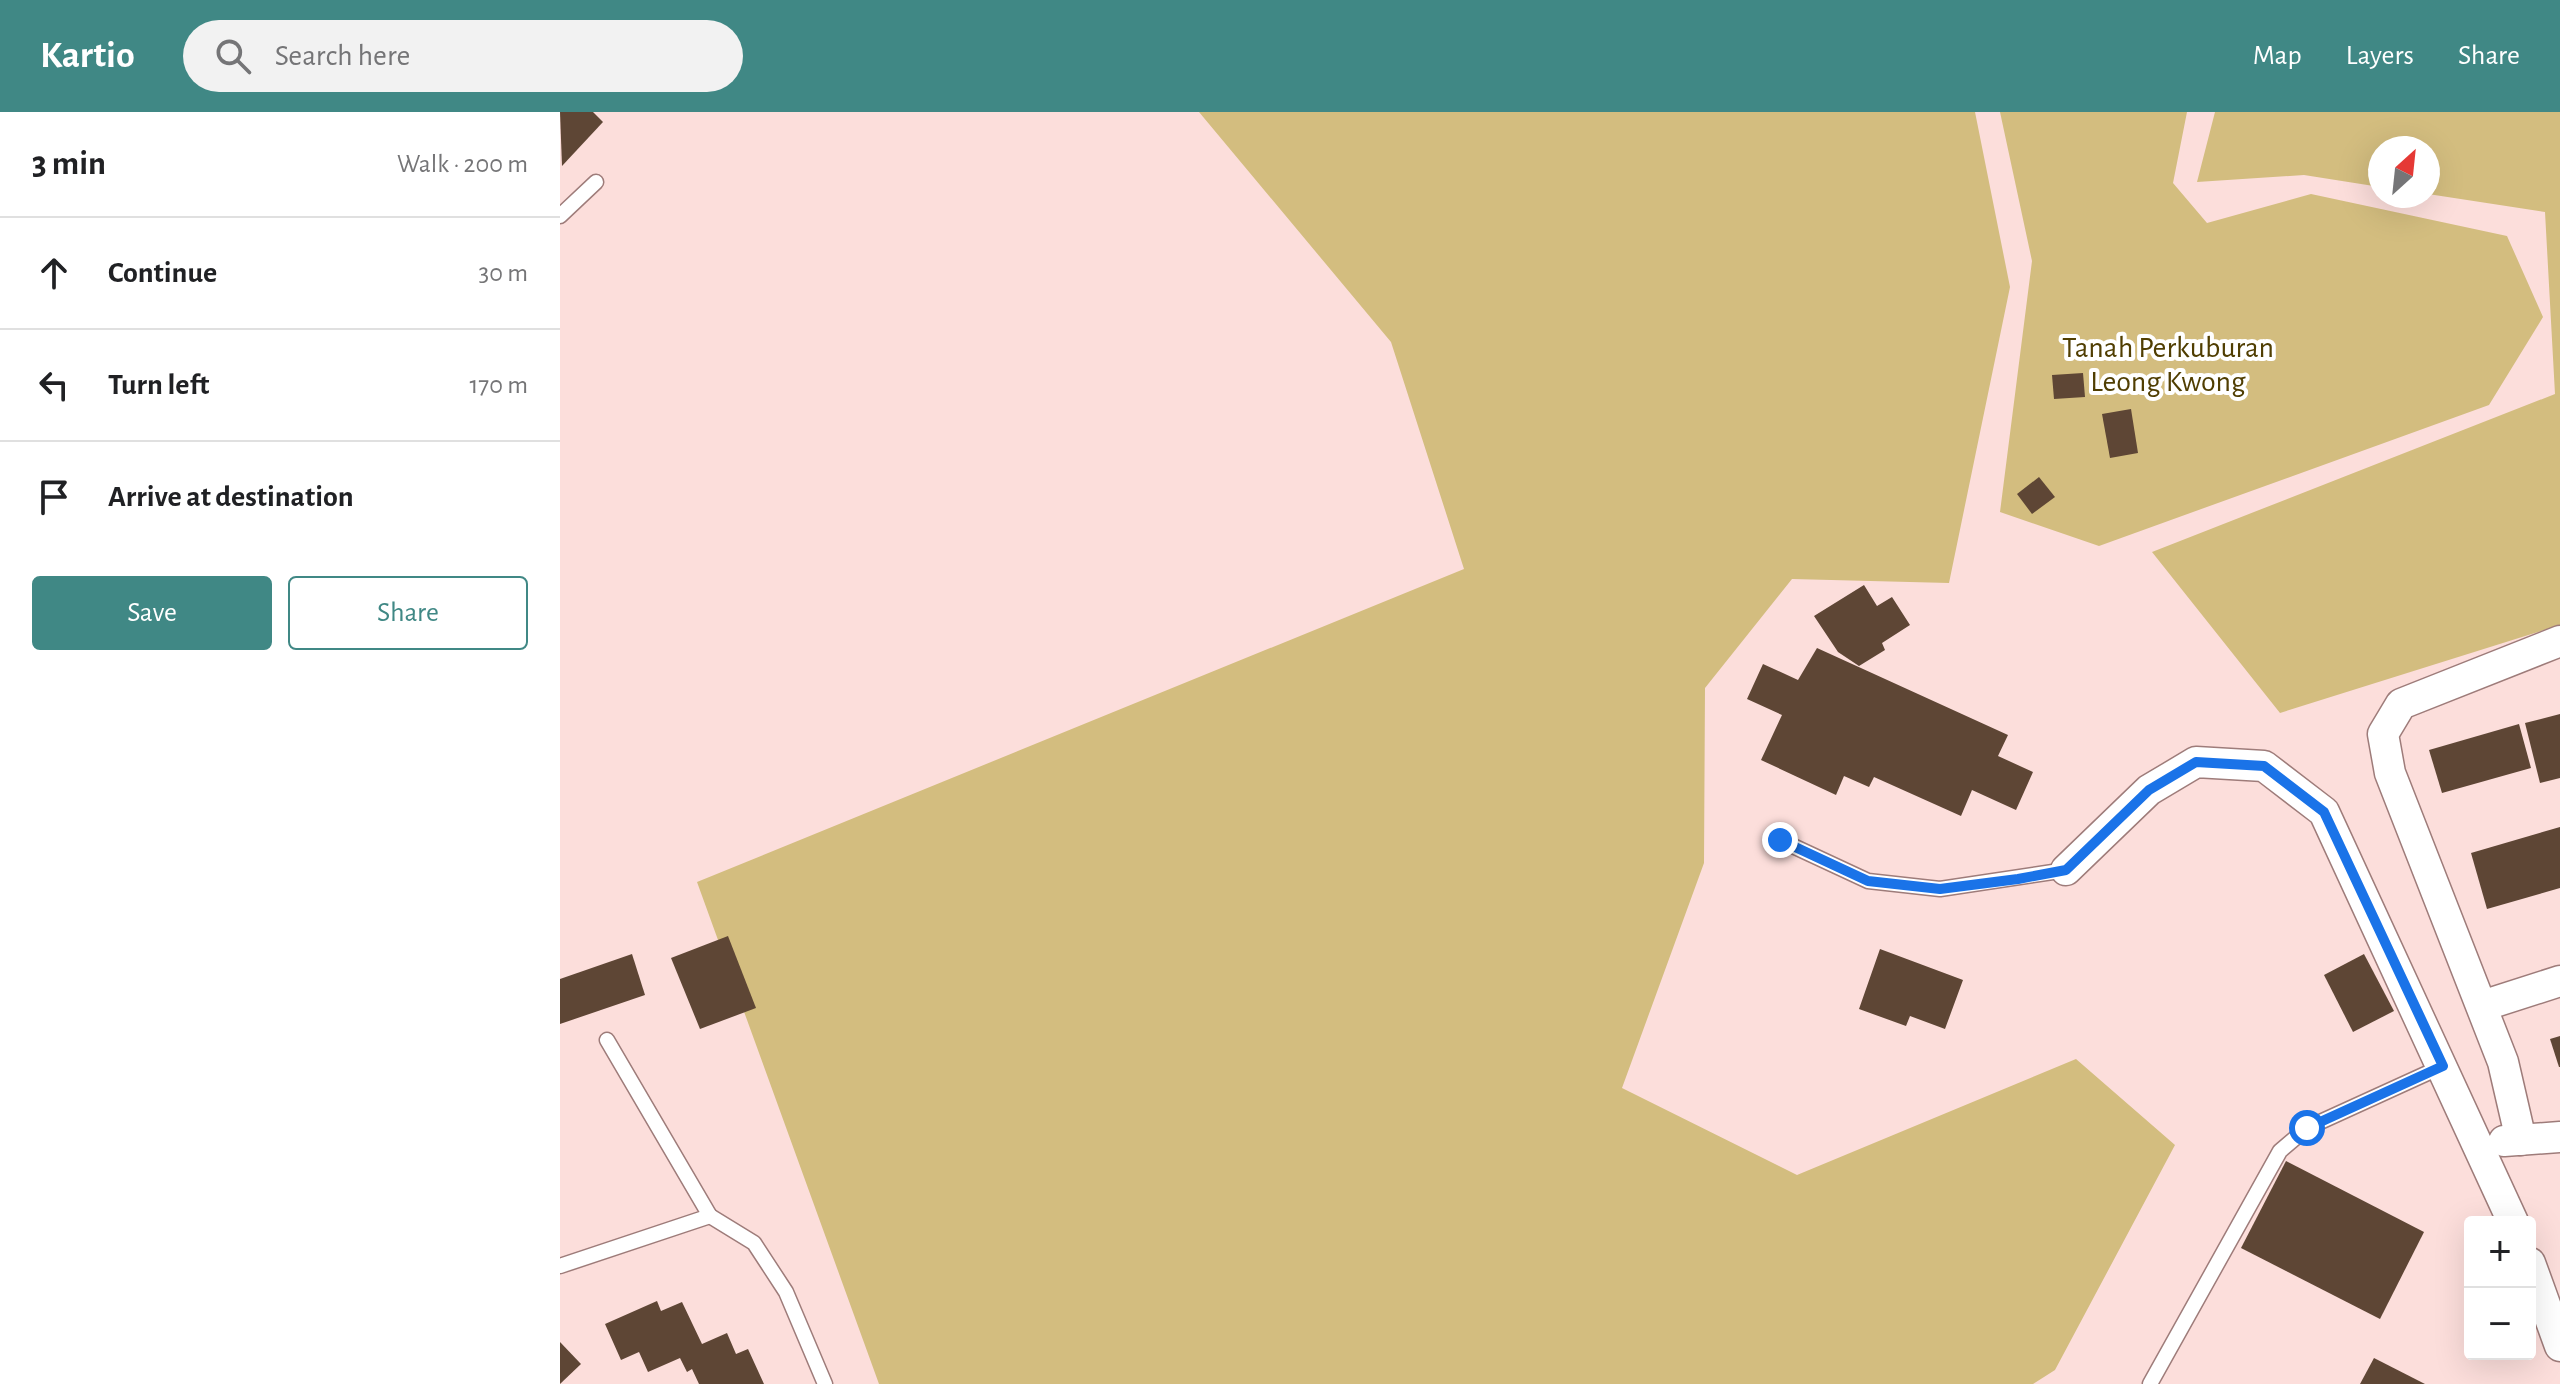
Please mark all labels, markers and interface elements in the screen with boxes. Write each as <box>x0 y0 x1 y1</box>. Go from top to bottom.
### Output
search box <box>183 20 743 92</box>
icon: search <box>211 34 255 78</box>
text: Kartio <box>40 37 135 75</box>
text: Search here <box>275 41 410 71</box>
text: Map <box>2253 42 2302 70</box>
text: Layers <box>2346 42 2414 70</box>
text: Share <box>2458 42 2520 70</box>
north arrow <box>2368 136 2440 208</box>
text: 3 min <box>32 147 106 181</box>
text: Walk · 200 m <box>397 151 528 177</box>
icon: ahead <box>32 251 76 295</box>
text: Continue <box>108 258 217 288</box>
text: 30 m <box>478 260 528 286</box>
park label: Tanah Perkuburan Leong Kwong <box>2062 333 2274 397</box>
icon: left <box>32 363 76 407</box>
text: Turn left <box>108 370 209 400</box>
text: 170 m <box>469 372 528 398</box>
icon: arrive <box>32 475 76 519</box>
text: Arrive at destination <box>108 482 354 512</box>
button: Save <box>32 576 272 650</box>
button: Share <box>288 576 528 650</box>
route end <box>1762 822 1798 858</box>
route start <box>2289 1110 2325 1146</box>
map controls <box>2464 1216 2536 1360</box>
button: + <box>2464 1216 2536 1288</box>
button: − <box>2464 1288 2536 1360</box>

